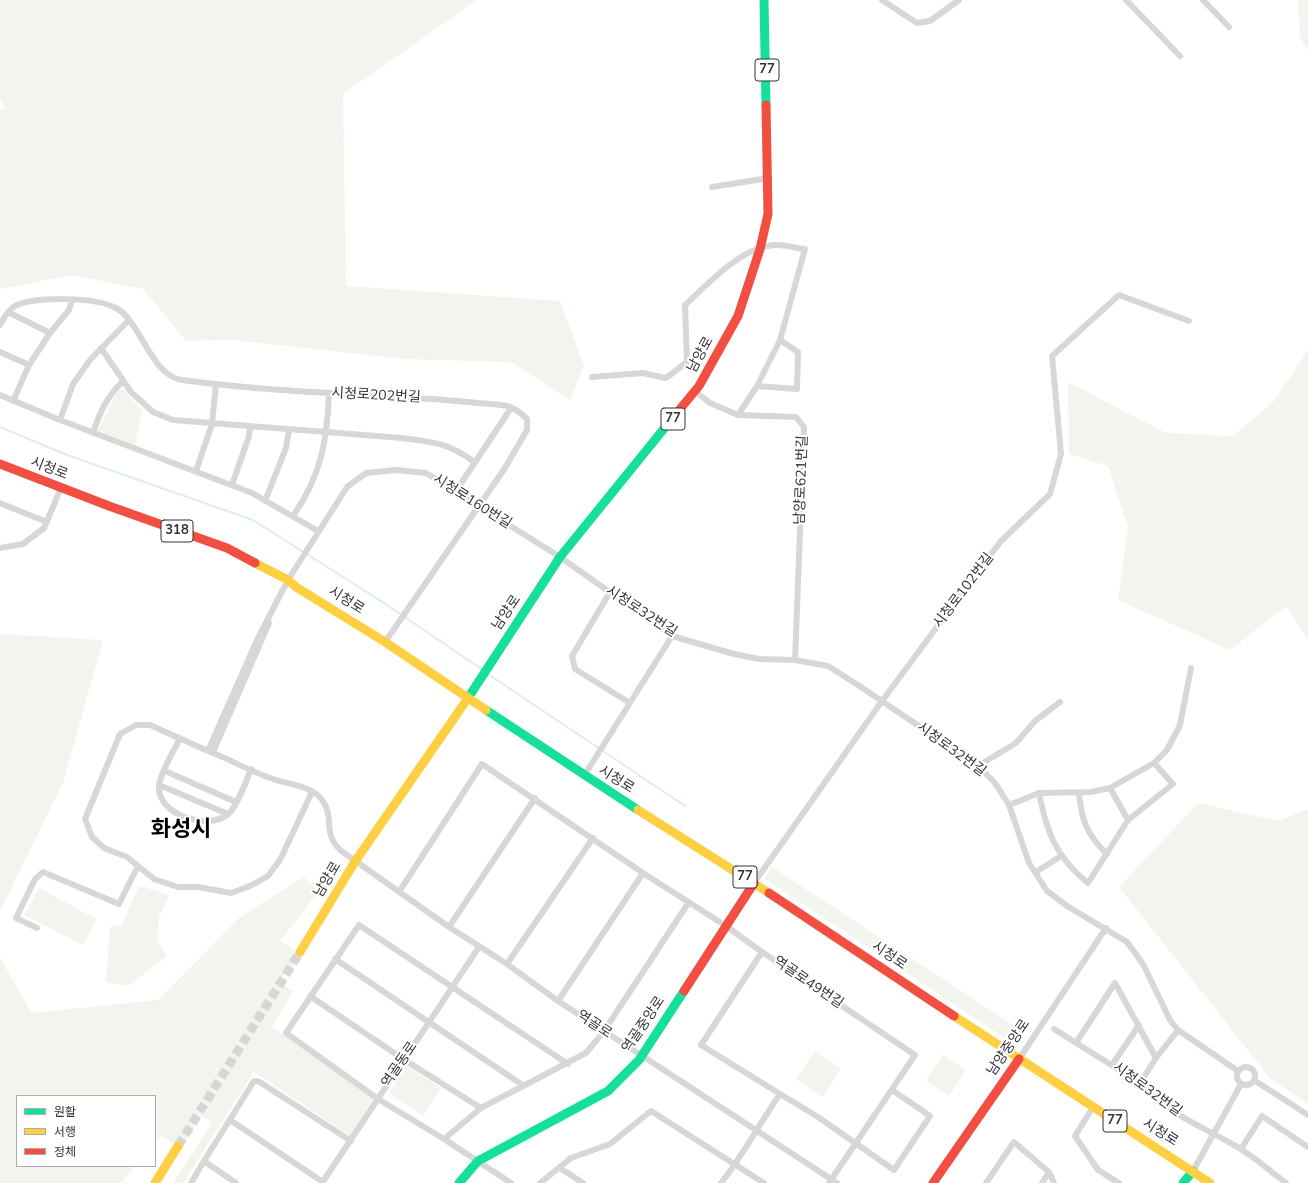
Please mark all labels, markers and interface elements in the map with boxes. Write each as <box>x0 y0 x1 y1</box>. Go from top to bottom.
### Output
road number: 77 <box>755 59 779 81</box>
street label: 남양로 <box>684 334 718 376</box>
street label: 시청로202번길 <box>331 385 421 407</box>
road number: 77 <box>661 408 685 430</box>
street label: 남양로621번길 <box>792 435 812 525</box>
street label: 시청로 <box>28 454 70 484</box>
street label: 시청로160번길 <box>430 471 514 533</box>
road number: 318 <box>161 520 193 542</box>
street label: 시청로102번길 <box>930 550 998 632</box>
street label: 시청로32번길 <box>602 583 680 641</box>
street label: 시청로 <box>325 584 367 618</box>
street label: 남양로 <box>489 592 525 634</box>
street label: 시청로32번길 <box>913 719 989 781</box>
street label: 시청로 <box>595 763 637 797</box>
district label: 화성시 <box>151 818 211 844</box>
street label: 남양로 <box>311 859 345 901</box>
road number: 77 <box>733 866 757 888</box>
street label: 시청로 <box>868 938 910 974</box>
street label: 역골로49번길 <box>770 953 846 1013</box>
street label: 역골중앙로 <box>619 994 669 1056</box>
street label: 역골로 <box>573 1007 615 1043</box>
street label: 남양중앙로 <box>984 1017 1034 1079</box>
street label: 역골동로 <box>379 1039 421 1091</box>
street label: 시청로32번길 <box>1109 1059 1185 1121</box>
legend <box>16 1095 156 1167</box>
text: 원활 <box>54 1104 76 1120</box>
road number: 77 <box>1103 1110 1127 1132</box>
street label: 시청로 <box>1139 1116 1181 1150</box>
text: 서행 <box>54 1124 76 1140</box>
text: 정체 <box>54 1144 76 1160</box>

